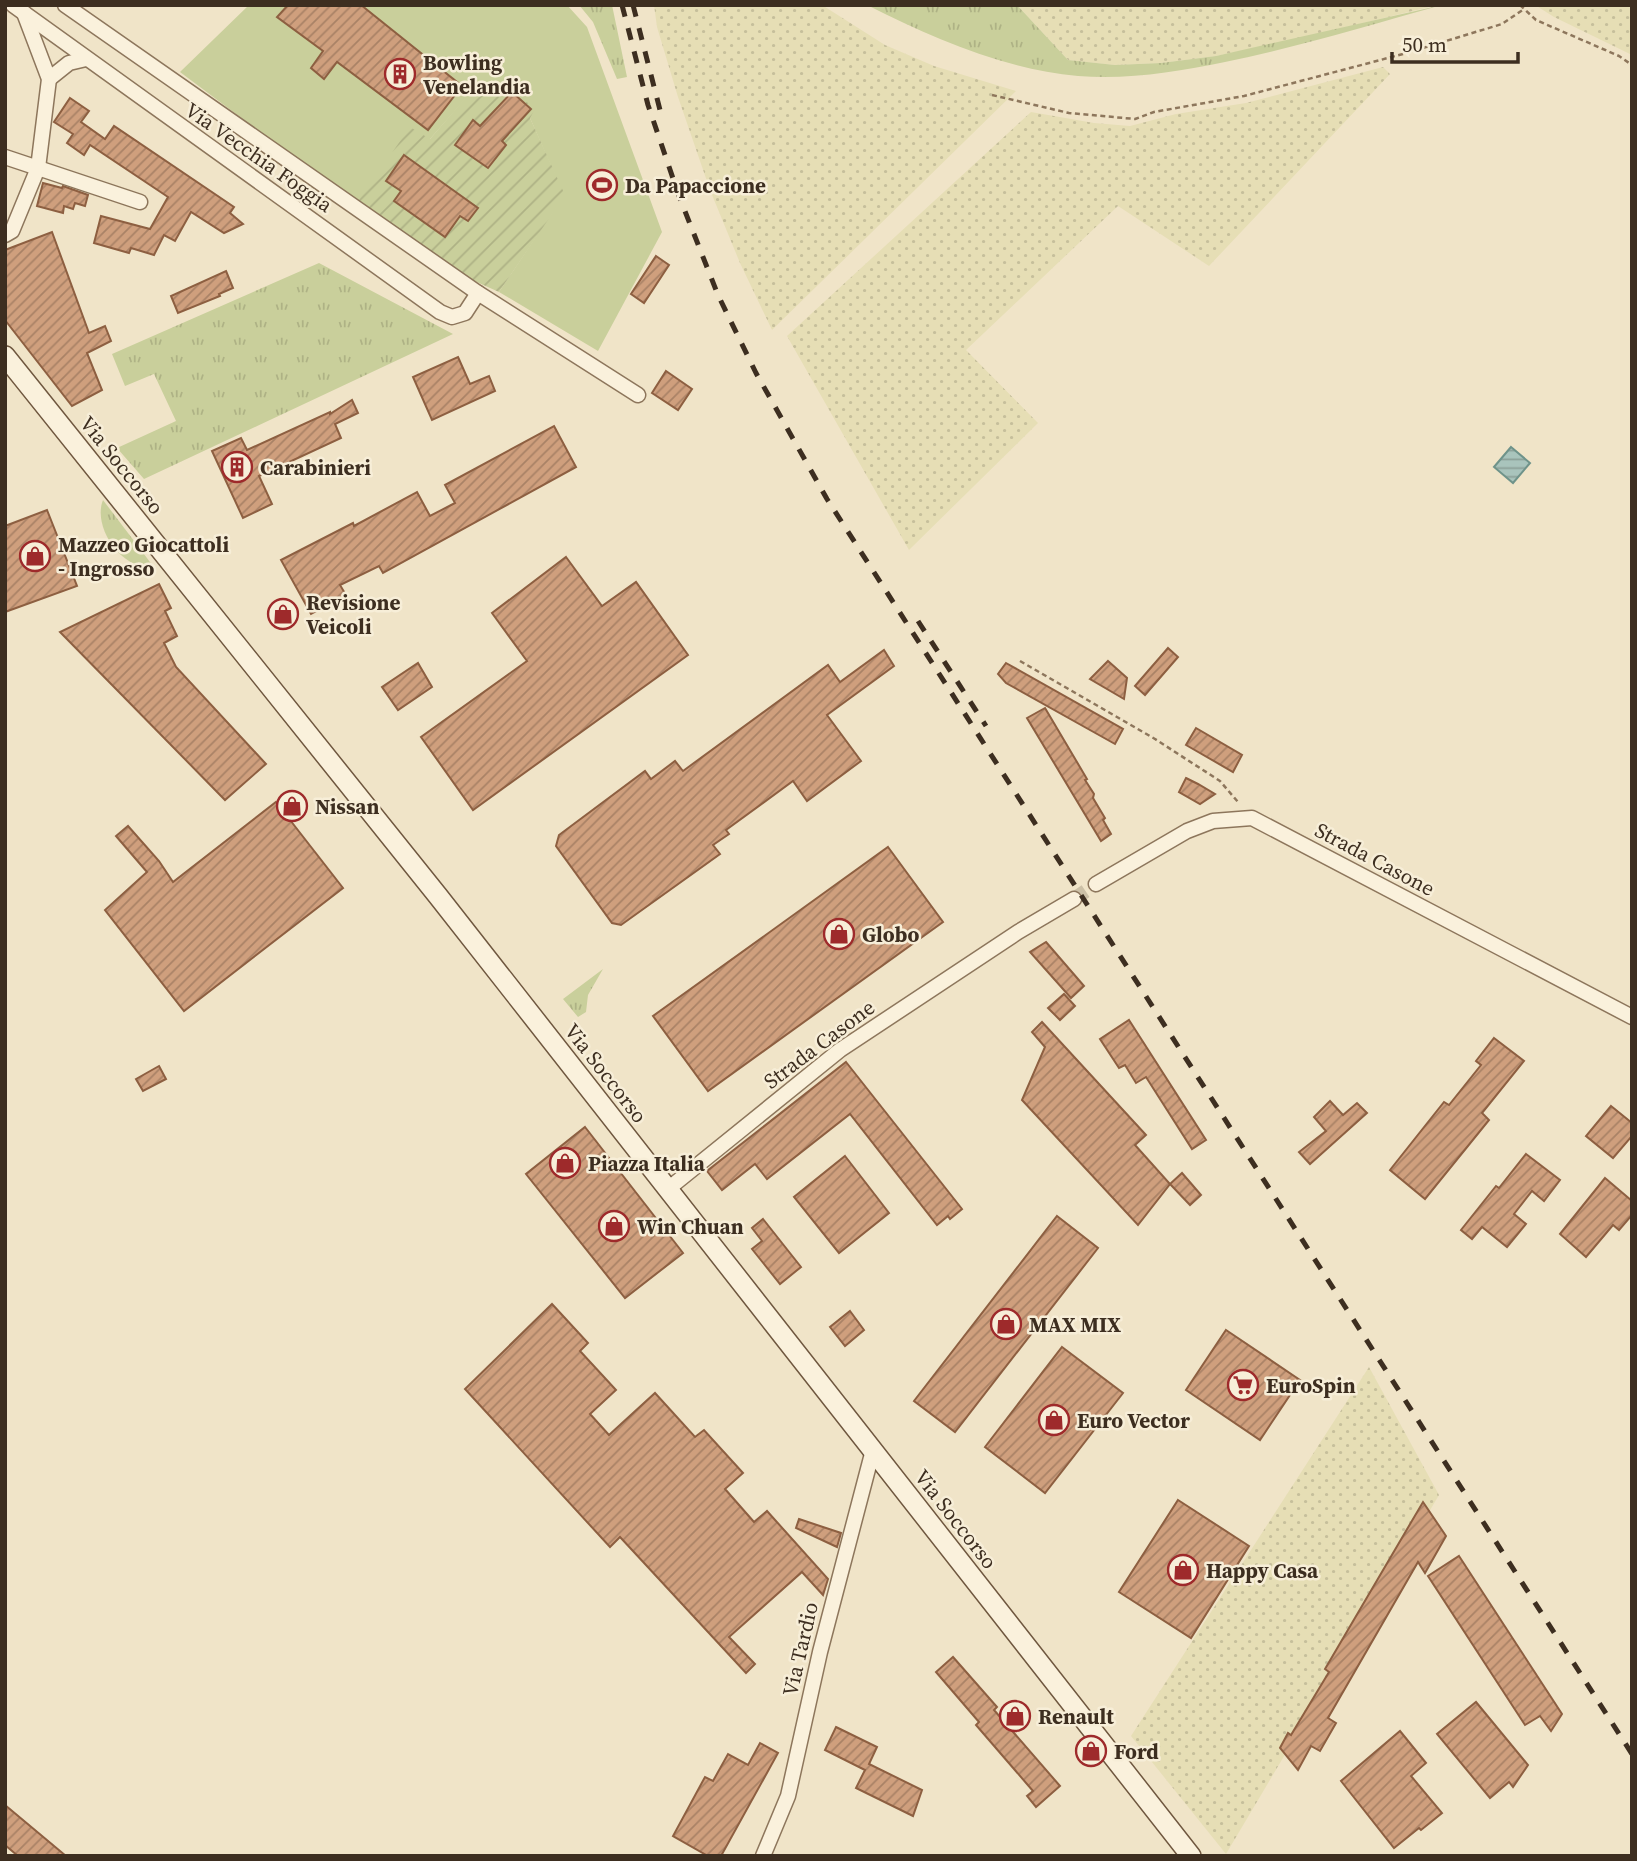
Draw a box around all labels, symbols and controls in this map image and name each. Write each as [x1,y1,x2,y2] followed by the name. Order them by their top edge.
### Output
[1392,21,1518,65] scale bar
[1402,30,1447,59] text: 50 m
[423,48,531,101] place label: Bowling Venelandia
[383,57,417,91] building icon: Bowling Venelandia
[179,95,339,219] street label: Via Vecchia Foggia
[585,168,619,202] sports icon: Da Papaccione
[625,171,766,200] place label: Da Papaccione
[73,410,171,520] street label: Via Soccorso
[220,450,254,484] building icon: Carabinieri
[260,453,371,482] place label: Carabinieri
[58,530,229,583] place label: Mazzeo Giocattoli - Ingrosso
[18,539,52,573] shop icon: Mazzeo Giocattoli - Ingrosso
[306,588,400,641] place label: Revisione Veicoli
[266,597,300,631] shop icon: Revisione Veicoli
[275,789,309,823] shop icon: Nissan
[315,792,379,821] place label: Nissan
[1310,815,1440,903] street label: Strada Casone
[822,917,856,951] shop icon: Globo
[862,920,920,949] place label: Globo
[758,993,880,1095] street label: Strada Casone
[558,1017,654,1129] street label: Via Soccorso
[548,1146,582,1180] shop icon: Piazza Italia
[588,1149,706,1178] place label: Piazza Italia
[597,1209,631,1243] shop icon: Win Chuan
[637,1212,744,1241] place label: Win Chuan
[989,1307,1023,1341] shop icon: MAX MIX
[1029,1310,1121,1339] place label: MAX MIX
[1226,1368,1260,1402] supermarket icon: EuroSpin
[1266,1371,1356,1400] place label: EuroSpin
[1037,1403,1071,1437] shop icon: Euro Vector
[1077,1406,1190,1435] place label: Euro Vector
[908,1463,1004,1575] street label: Via Soccorso
[1166,1553,1200,1587] shop icon: Happy Casa
[1206,1556,1319,1585] place label: Happy Casa
[775,1599,825,1699] street label: Via Tardio
[998,1699,1032,1733] shop icon: Renault
[1038,1702,1114,1731] place label: Renault
[1074,1734,1108,1768] shop icon: Ford
[1114,1737,1159,1766] place label: Ford

